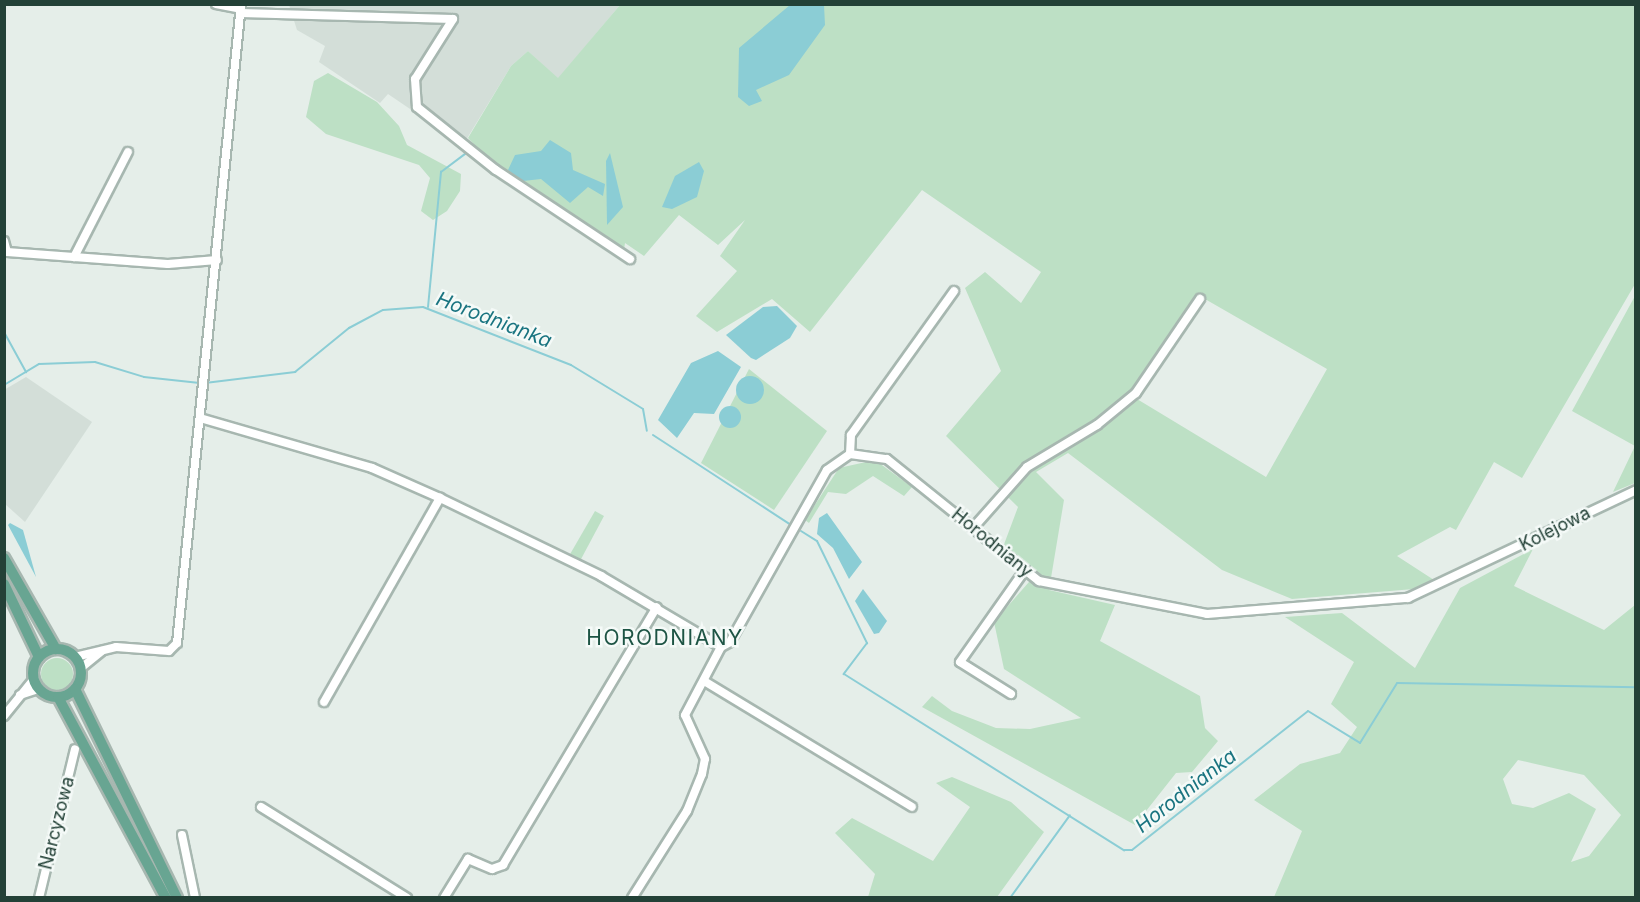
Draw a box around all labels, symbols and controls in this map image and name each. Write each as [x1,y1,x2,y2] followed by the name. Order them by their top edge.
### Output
[433,287,555,353] water label: Horodnianka
[1516,502,1594,556] street label: Kolejowa
[947,504,1037,582] street label: Horodniany
[586,625,744,651] district label: HORODNIANY
[1131,744,1241,838] water label: Horodnianka
[35,774,79,872] street label: Narcyzowa

